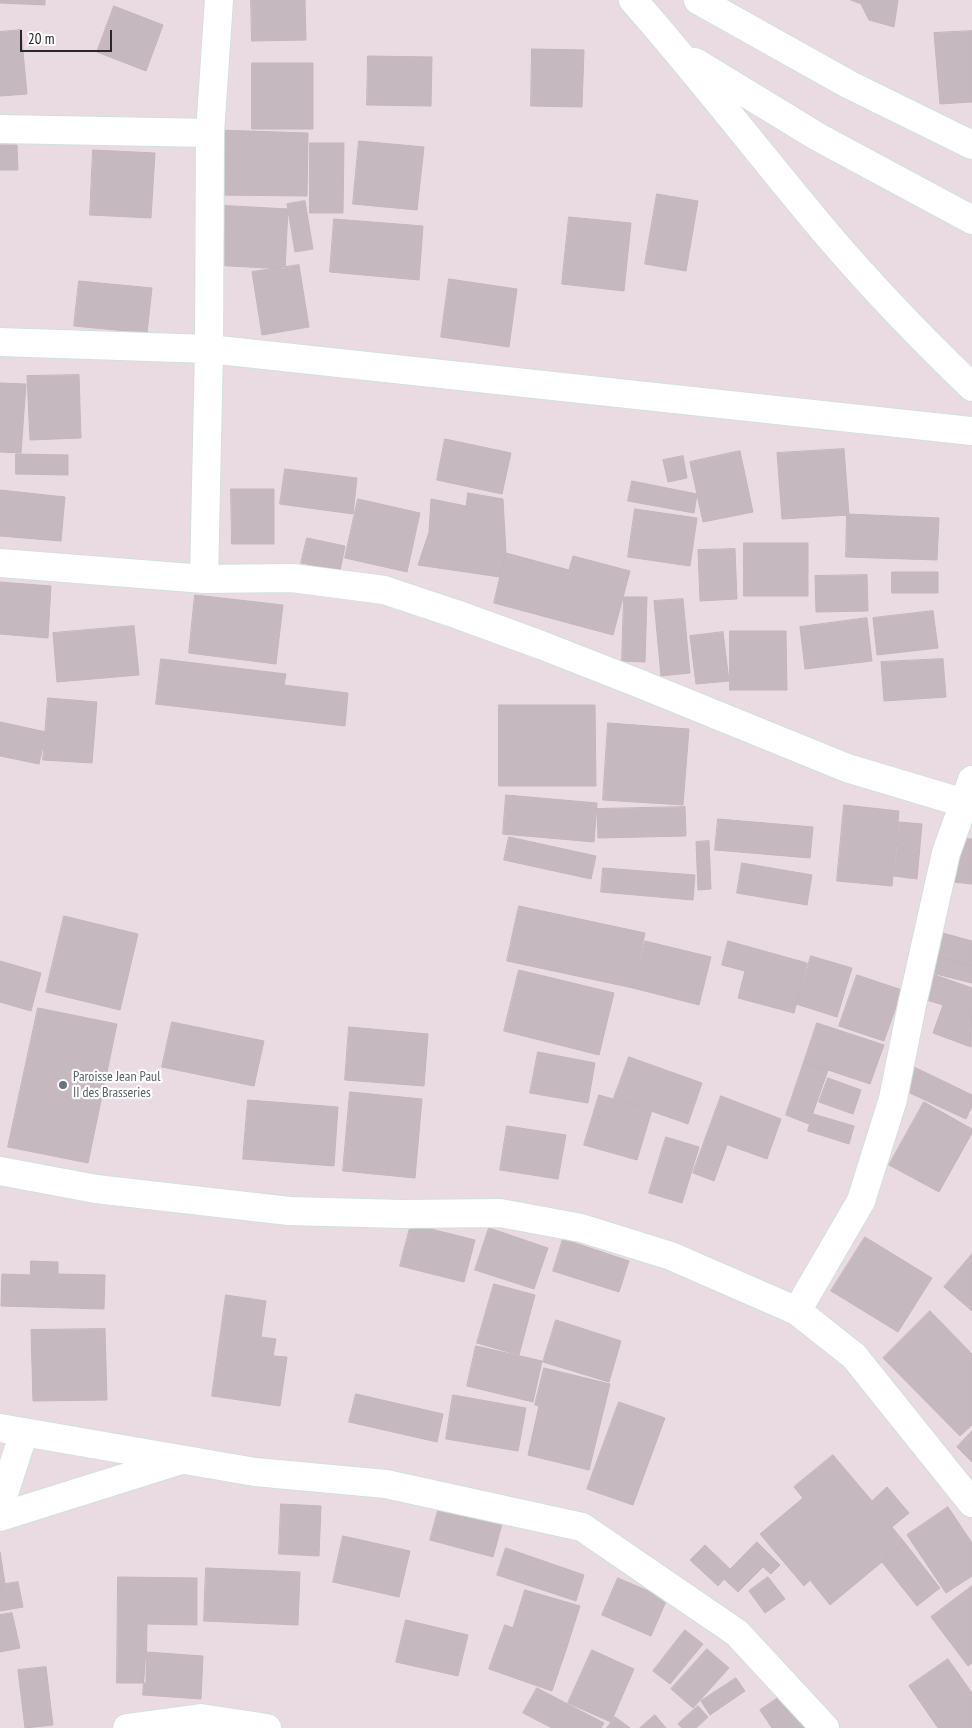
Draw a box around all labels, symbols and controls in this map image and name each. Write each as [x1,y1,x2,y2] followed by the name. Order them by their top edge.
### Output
[22,20,115,52] scale bar
[28,29,54,48] text: 20 m
[73,1069,160,1102] place label: Paroisse Jean Paul II des Brasseries
[57,1079,69,1091] marker: Paroisse Jean Paul II des Brasseries

